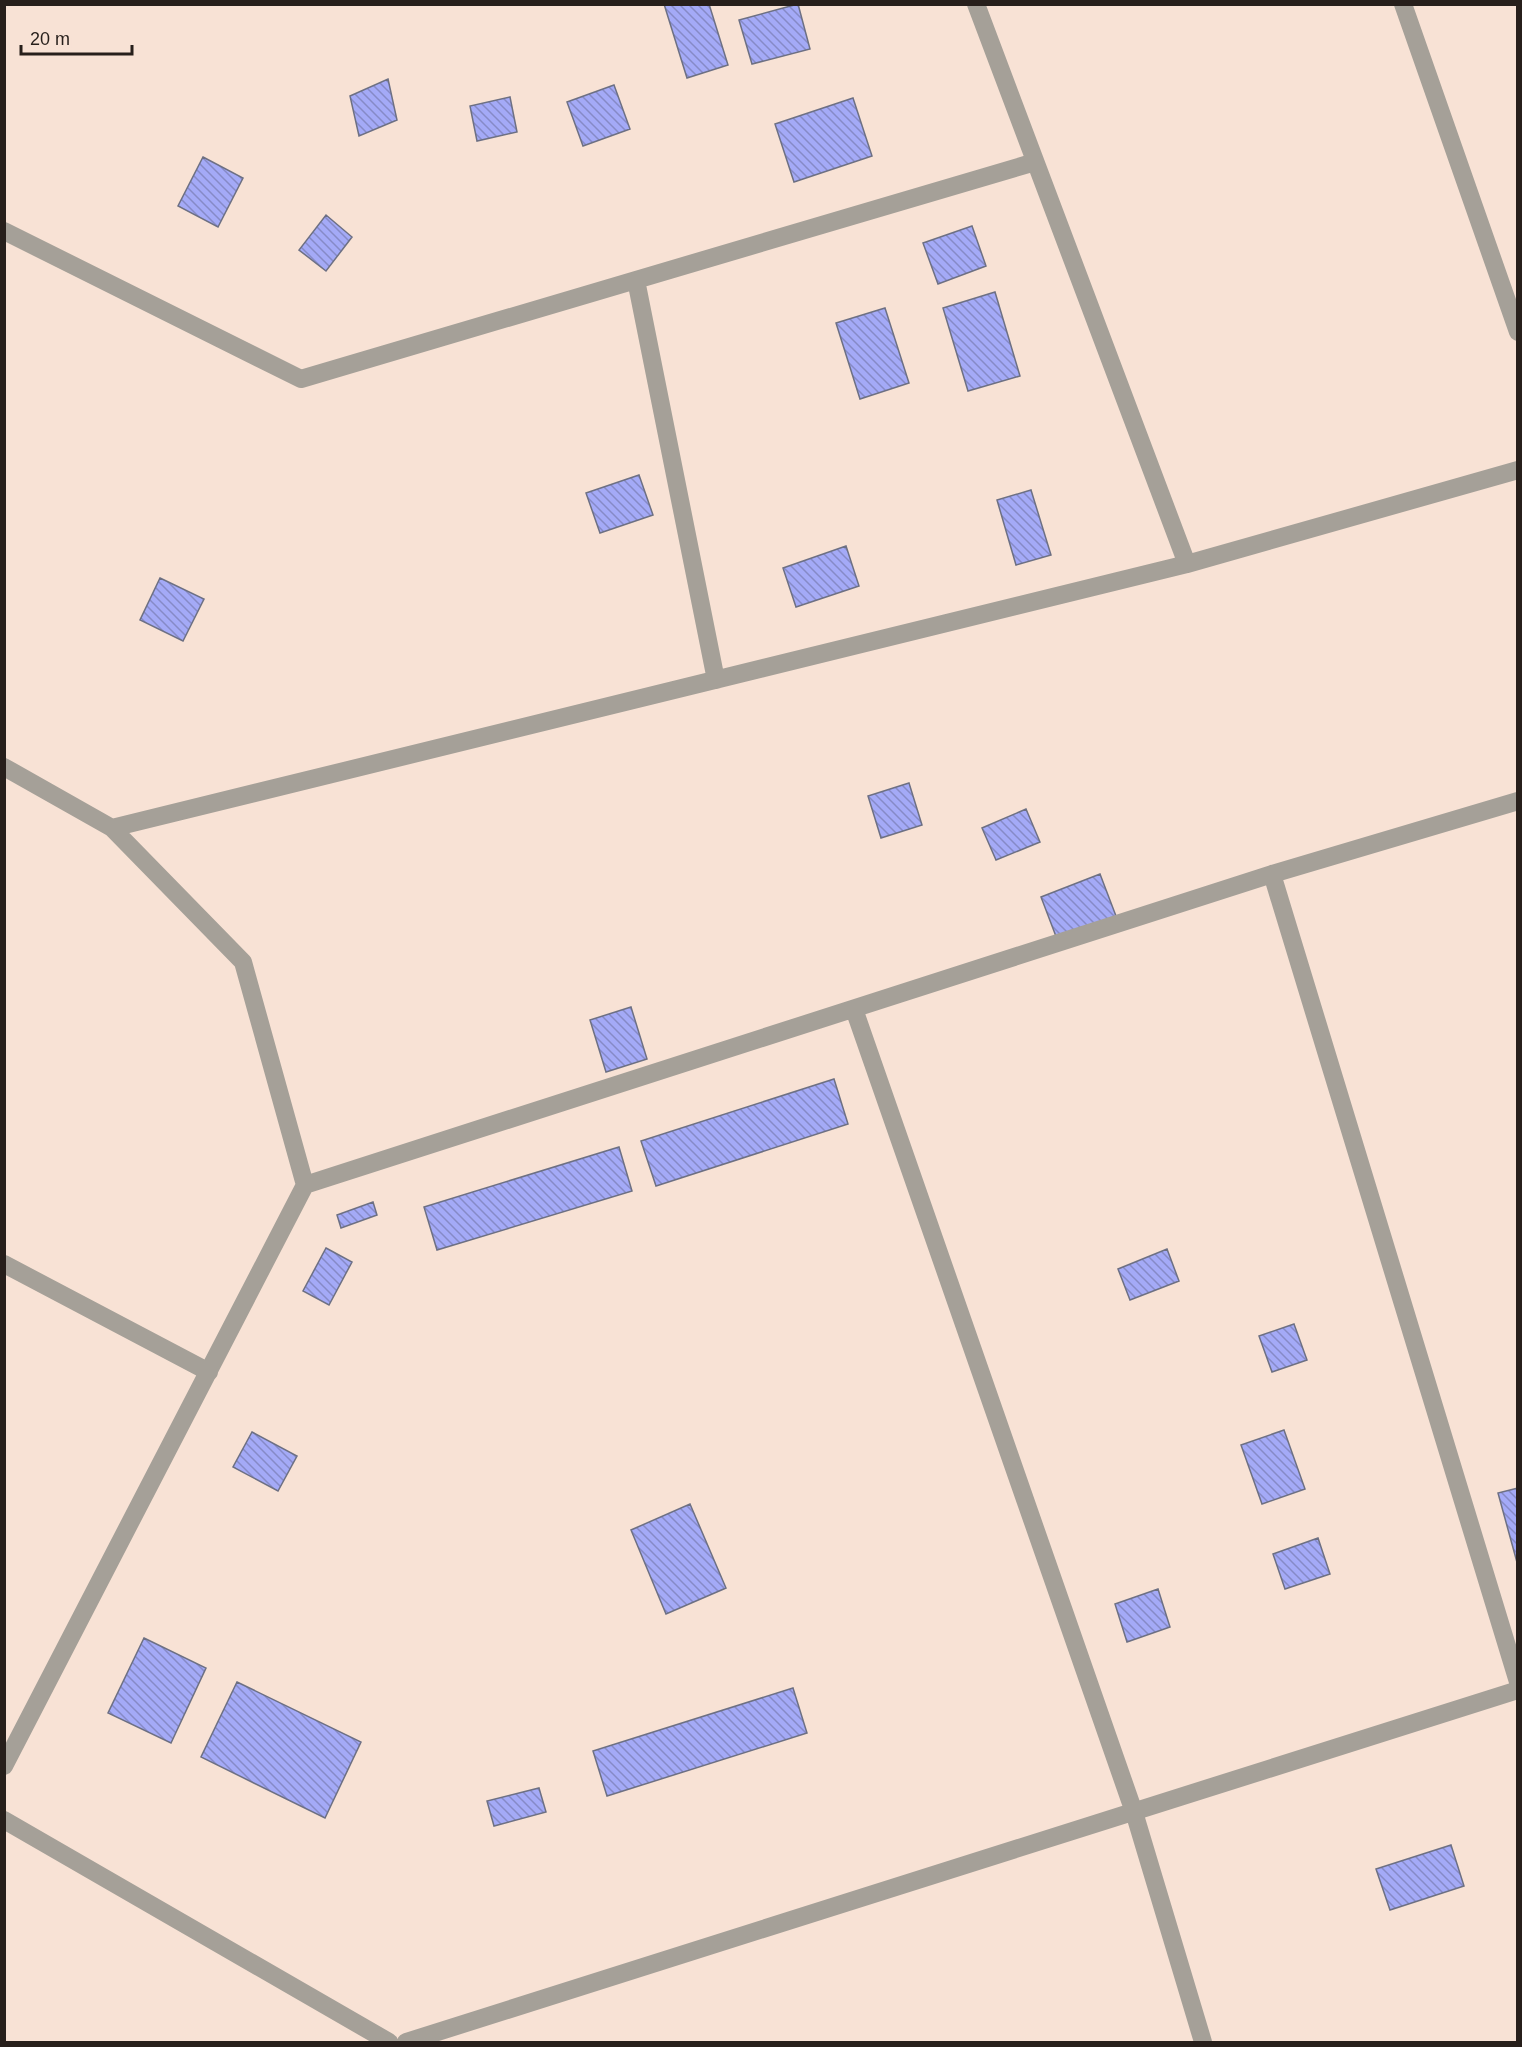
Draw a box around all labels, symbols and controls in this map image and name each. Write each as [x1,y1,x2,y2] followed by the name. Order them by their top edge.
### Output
[21,18,132,56] scale bar
[30,29,70,49] text: 20 m

